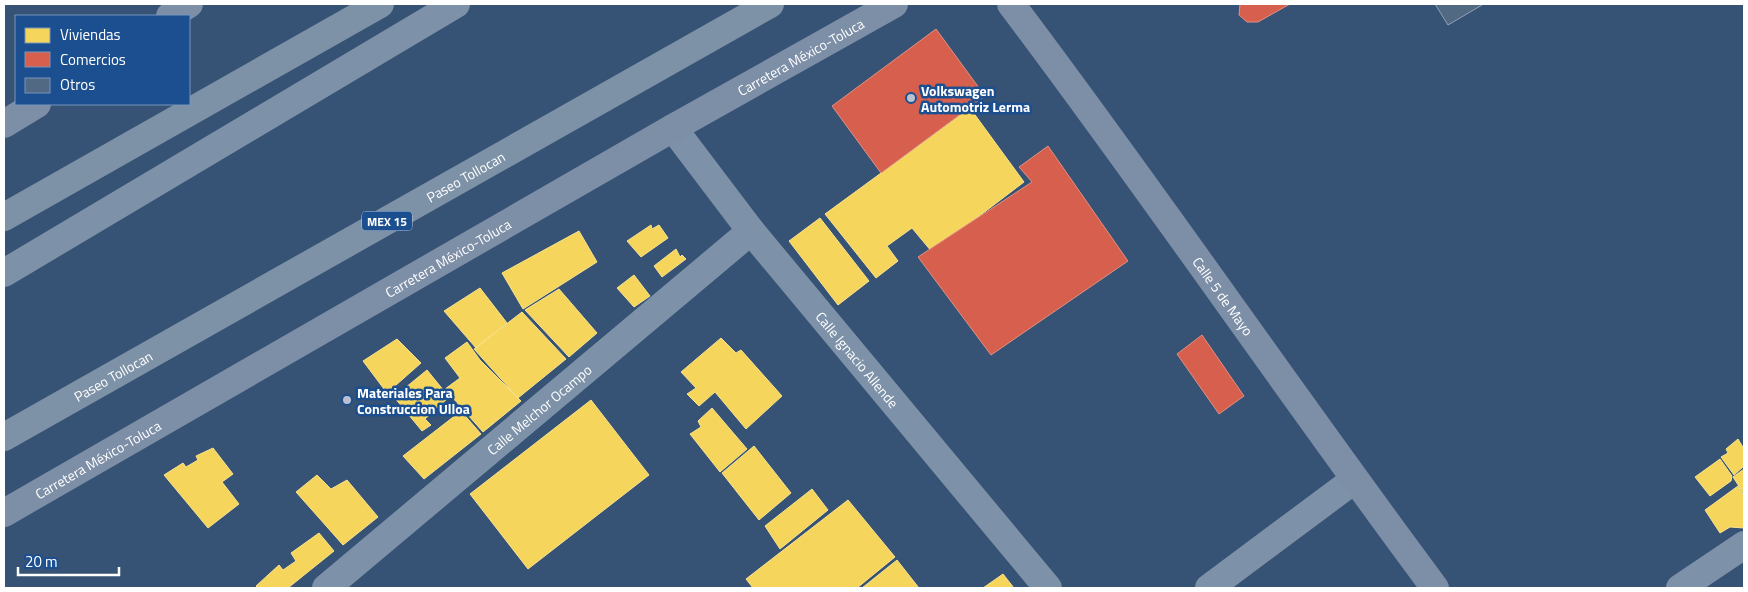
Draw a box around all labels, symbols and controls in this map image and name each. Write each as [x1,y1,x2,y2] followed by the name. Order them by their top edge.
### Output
[733,13,868,100] street label: Carretera México-Toluca
[15,15,190,105] legend
[60,23,121,46] text: Viviendas
[60,48,126,71] text: Comercios
[60,73,95,96] text: Otros
[921,80,1030,117] place label: Volkswagen Automotriz Lerma
[905,92,917,104] marker: Volkswagen Automotriz Lerma
[422,146,509,207] street label: Paseo Tollocan
[362,212,412,230] road number: MEX 15
[381,213,515,302] street label: Carretera México-Toluca
[1188,252,1259,340] street label: Calle 5 de Mayo
[811,306,904,412] street label: Calle Ignacio Allende
[70,345,156,406] street label: Paseo Tollocan
[482,359,596,459] street label: Calle Melchor Ocampo
[357,382,470,419] place label: Materiales Para Construccion Ulloa
[341,394,353,406] marker: Materiales Para Construccion Ulloa
[31,415,165,504] street label: Carretera México-Toluca
[18,544,119,576] scale bar
[25,550,58,573] text: 20 m

